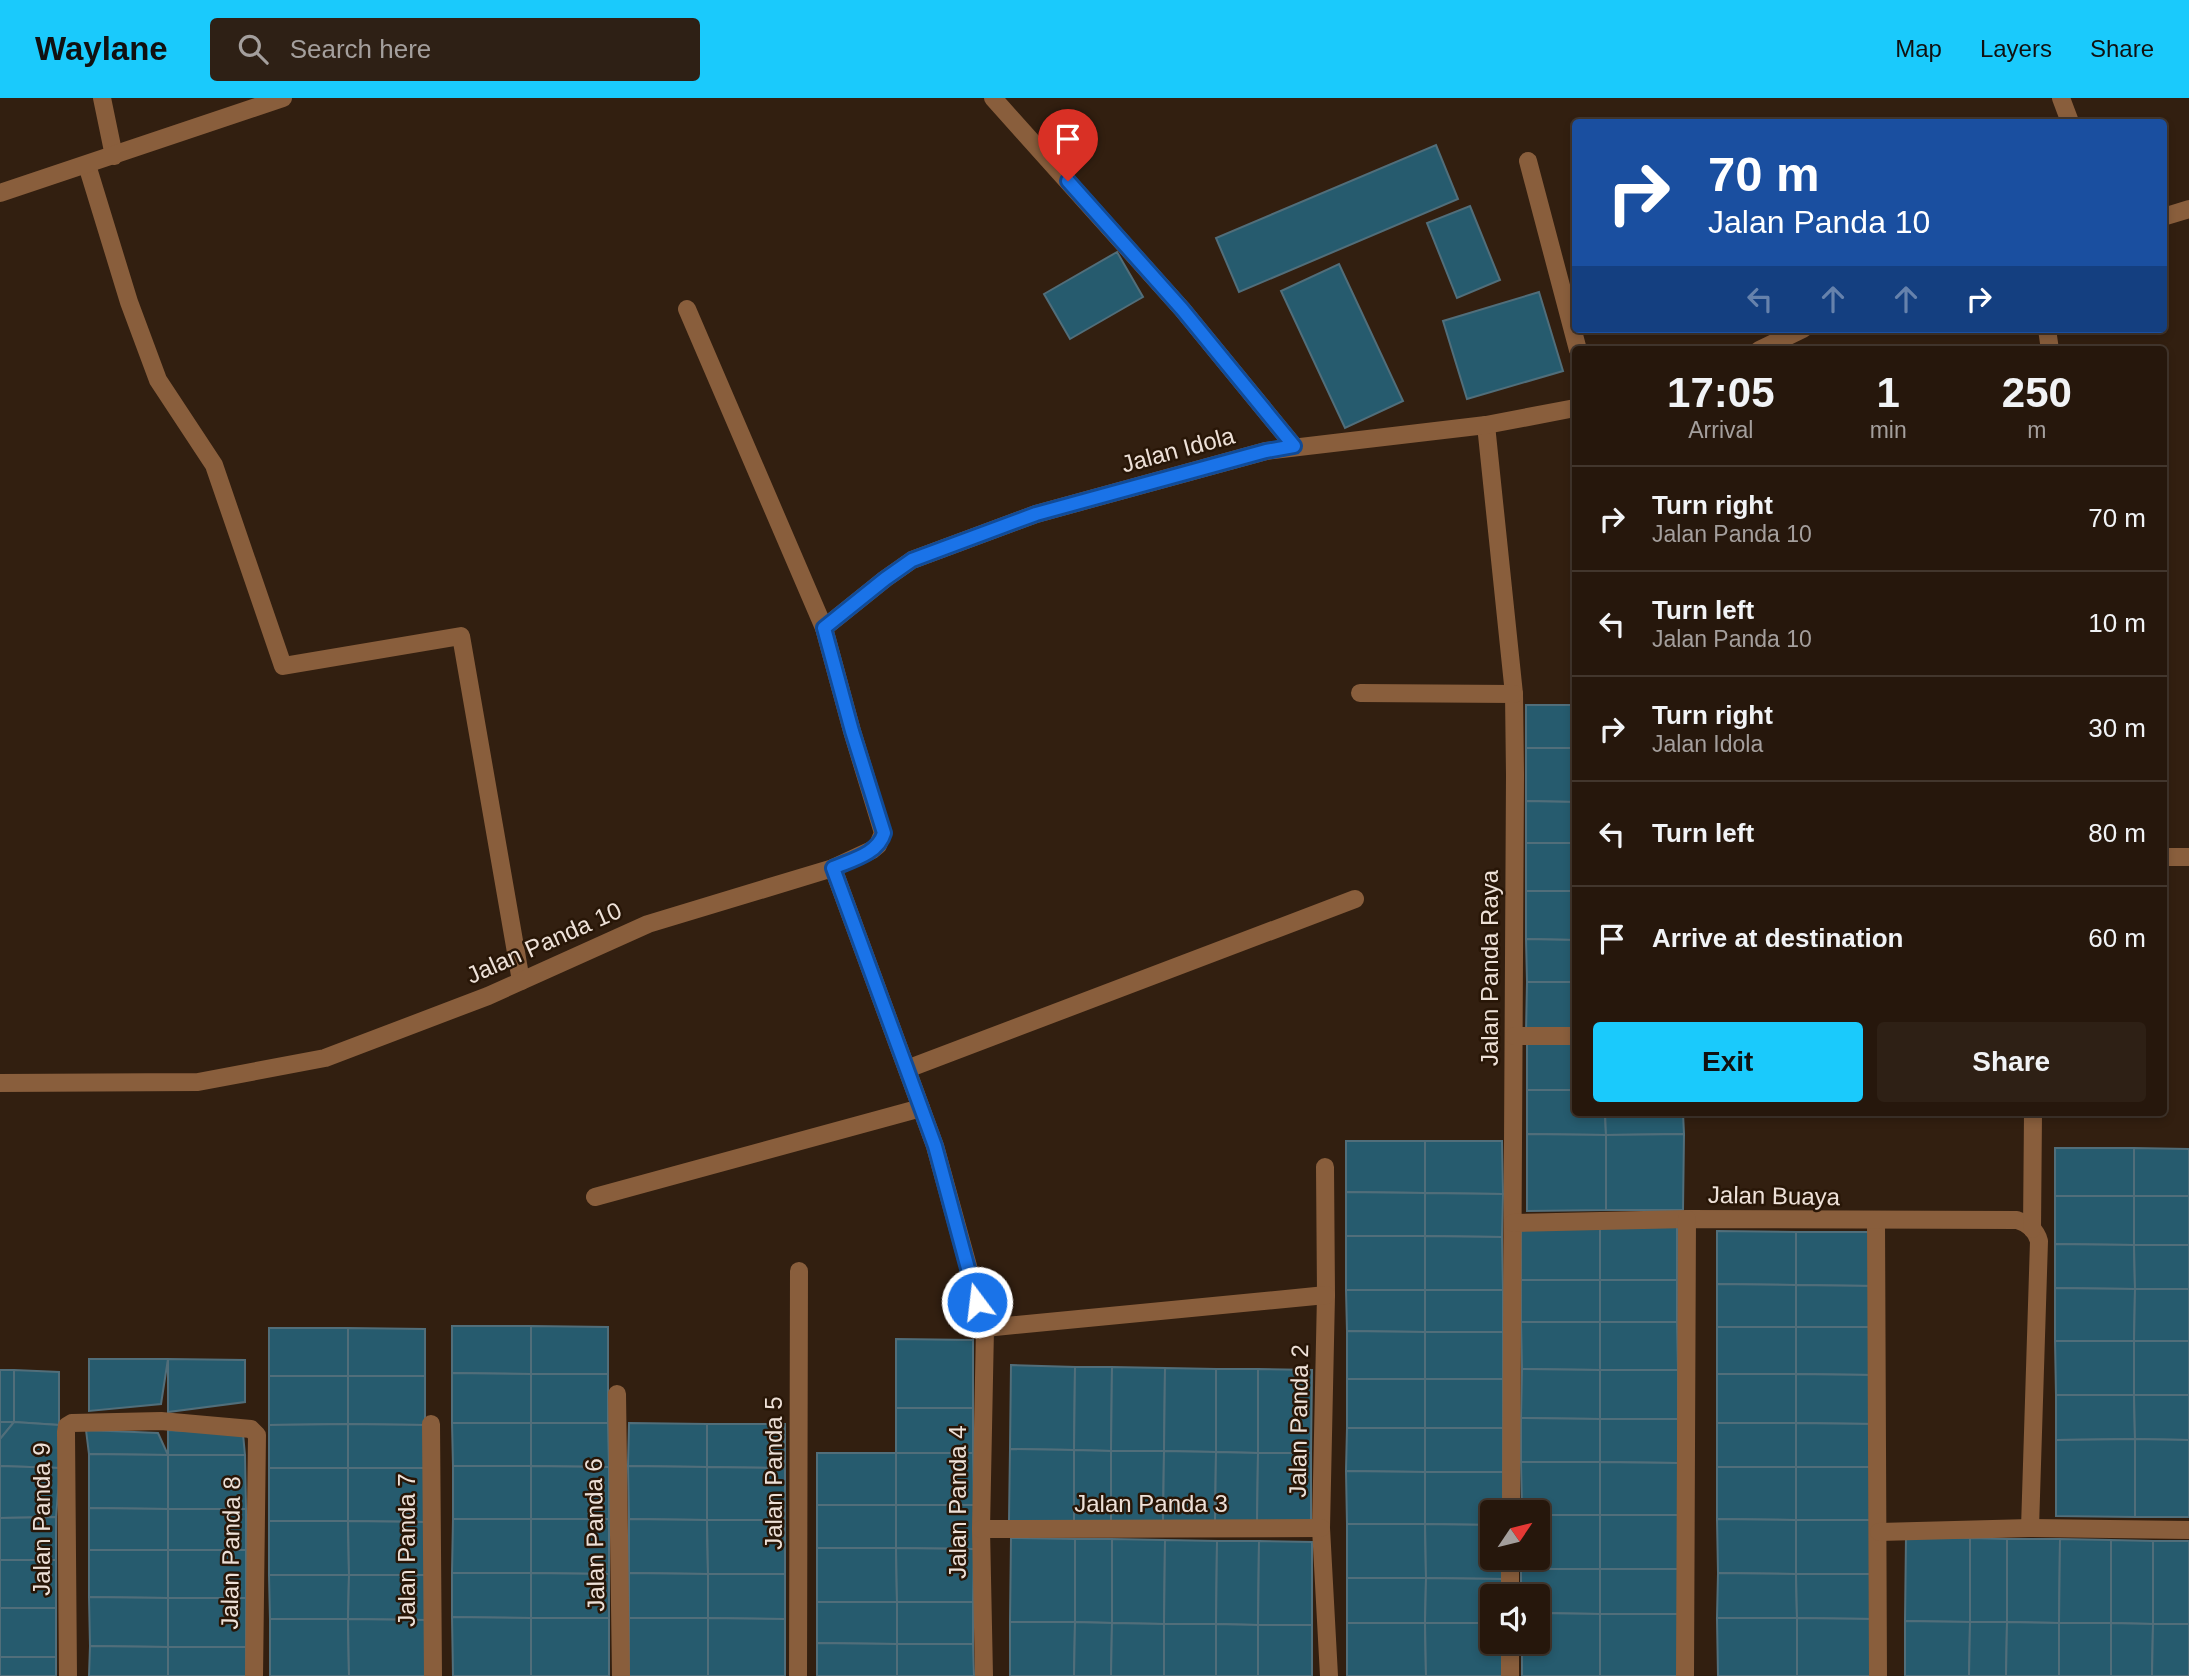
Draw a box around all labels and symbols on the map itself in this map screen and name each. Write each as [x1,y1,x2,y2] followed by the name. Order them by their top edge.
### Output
[1038,109,1098,181] pin
[1118,421,1238,478] street label: Jalan Idola
[1476,869,1503,1066] street label: Jalan Panda Raya
[462,896,625,989] street label: Jalan Panda 10
[1708,1181,1841,1210] street label: Jalan Buaya
[940,1265,1014,1339] position arrow
[1284,1344,1313,1498] street label: Jalan Panda 2
[760,1396,787,1550] street label: Jalan Panda 5
[944,1425,971,1579] street label: Jalan Panda 4
[28,1442,55,1596] street label: Jalan Panda 9
[580,1458,609,1612] street label: Jalan Panda 6
[393,1473,420,1627] street label: Jalan Panda 7
[216,1476,245,1630] street label: Jalan Panda 8
[1074,1490,1228,1517] street label: Jalan Panda 3
[1480,1500,1550,1570] north arrow

